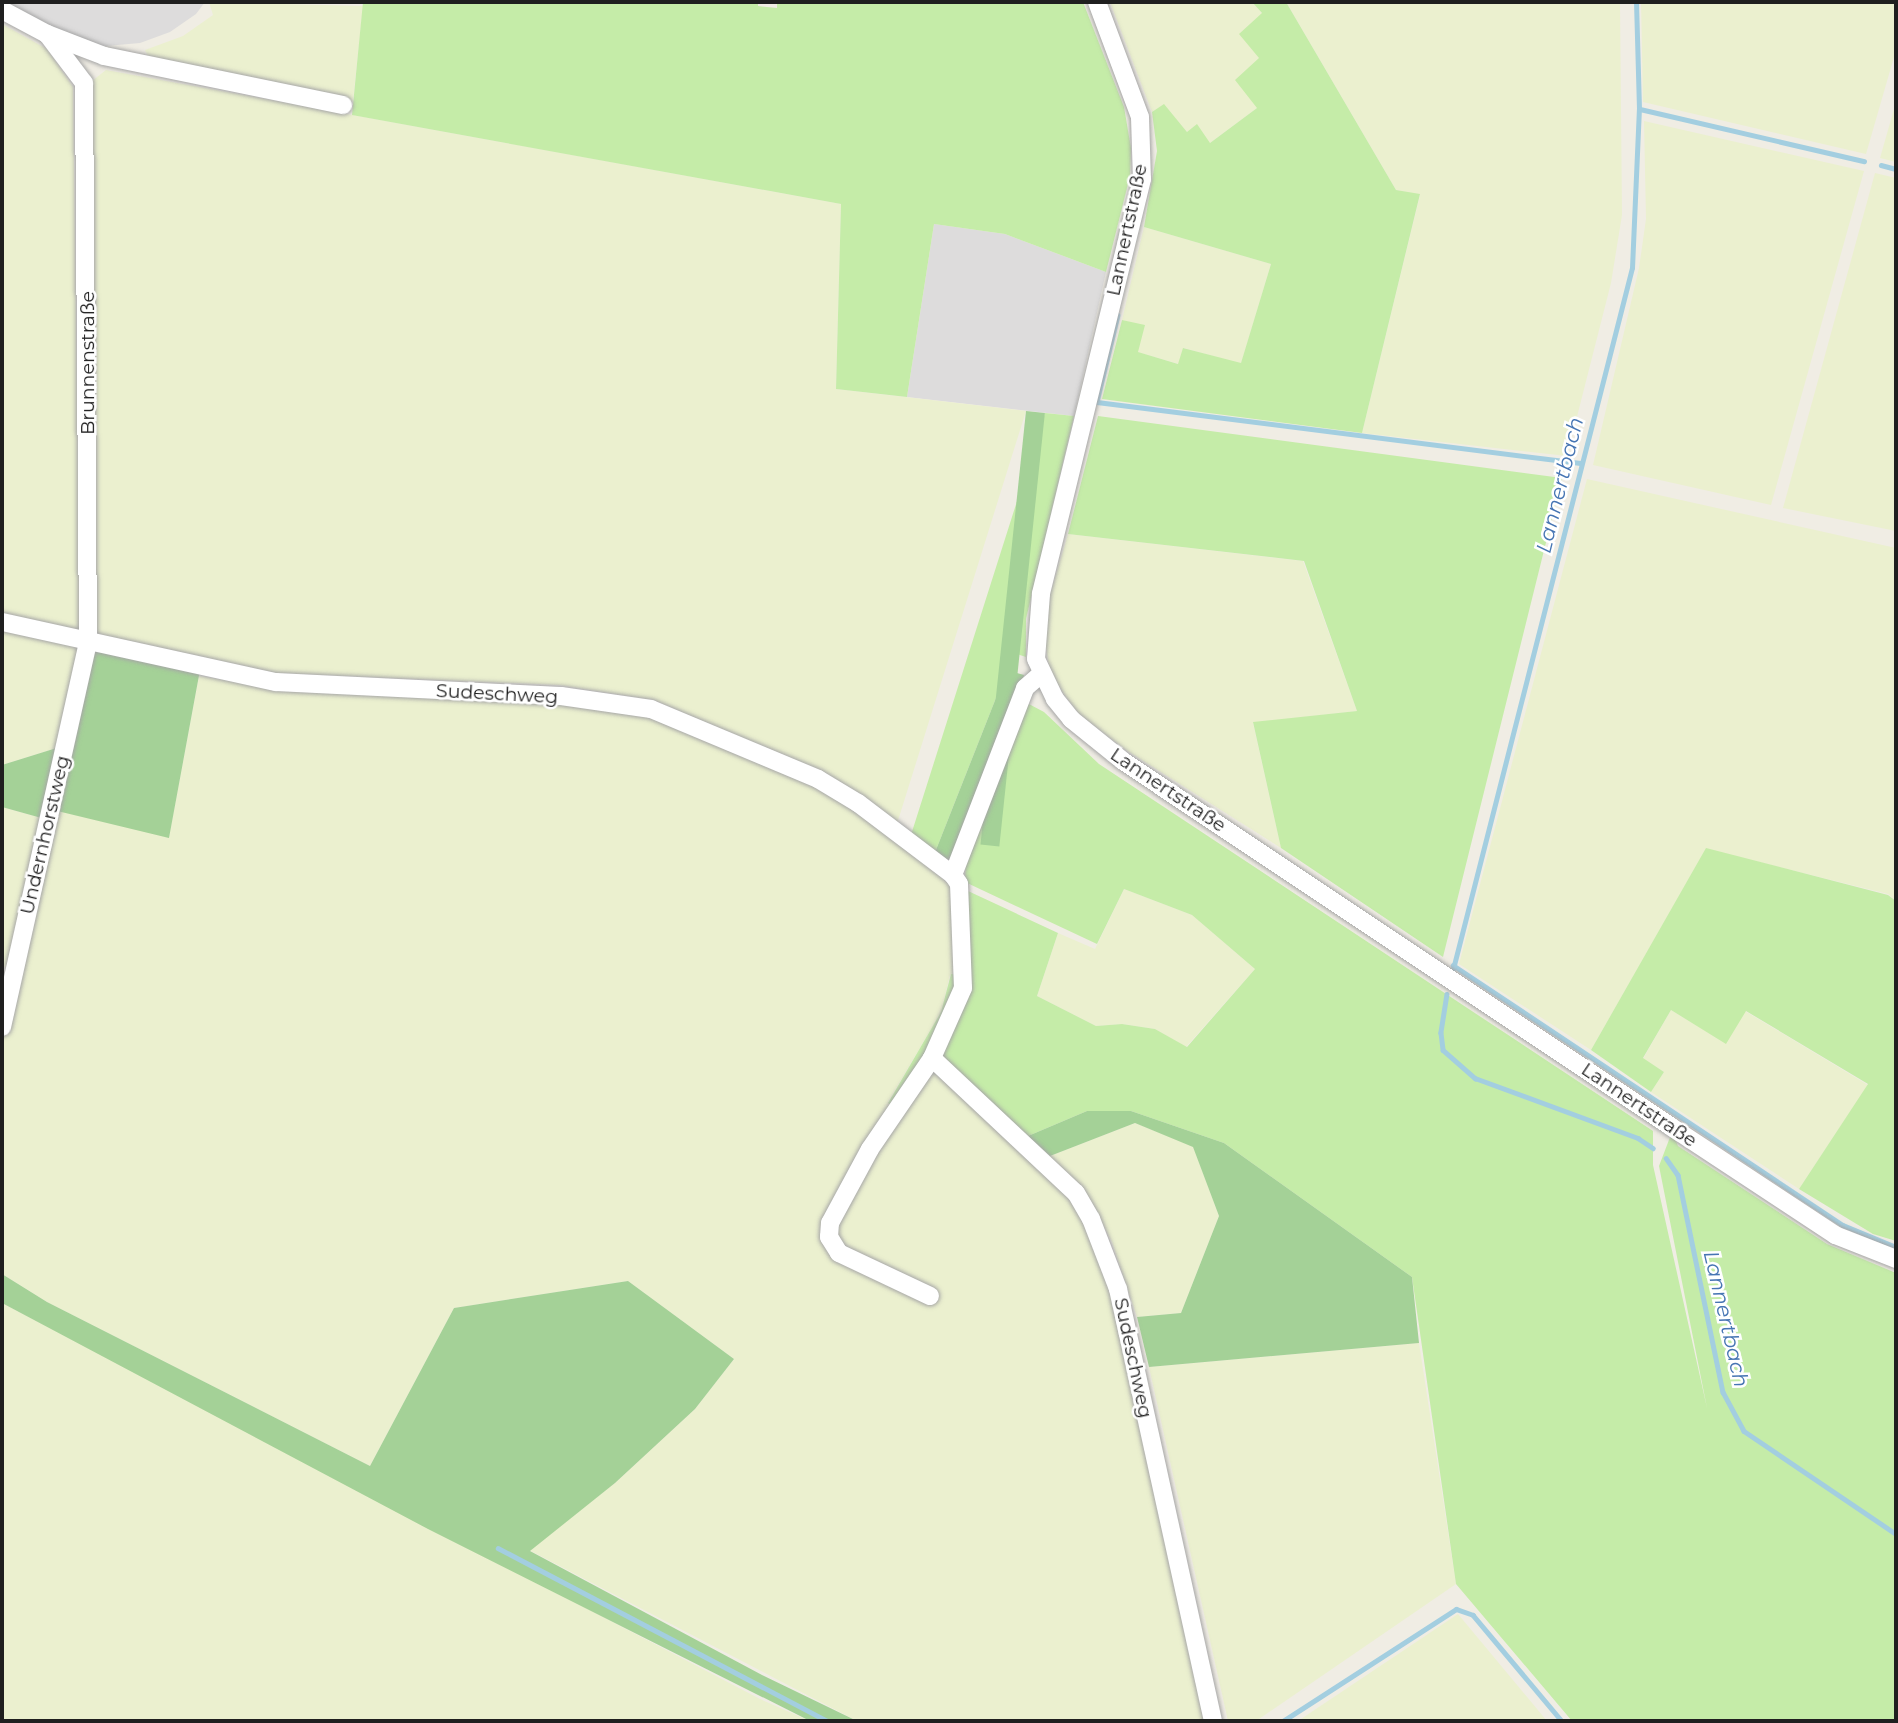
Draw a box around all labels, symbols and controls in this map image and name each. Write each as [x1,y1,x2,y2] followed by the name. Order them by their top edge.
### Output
[1102,162,1152,298] street label: Lannertstraße
[77,291,99,435] street label: Brunnenstraße
[1531,414,1589,556] water label: Lannertbach
[435,679,559,709] street label: Sudeschweg
[1106,743,1230,837] street label: Lannertstraße
[16,753,74,917] street label: Undernhorstweg
[1577,1058,1701,1152] street label: Lannertstraße
[1698,1248,1754,1390] water label: Lannertbach
[1109,1296,1157,1420] street label: Sudeschweg

